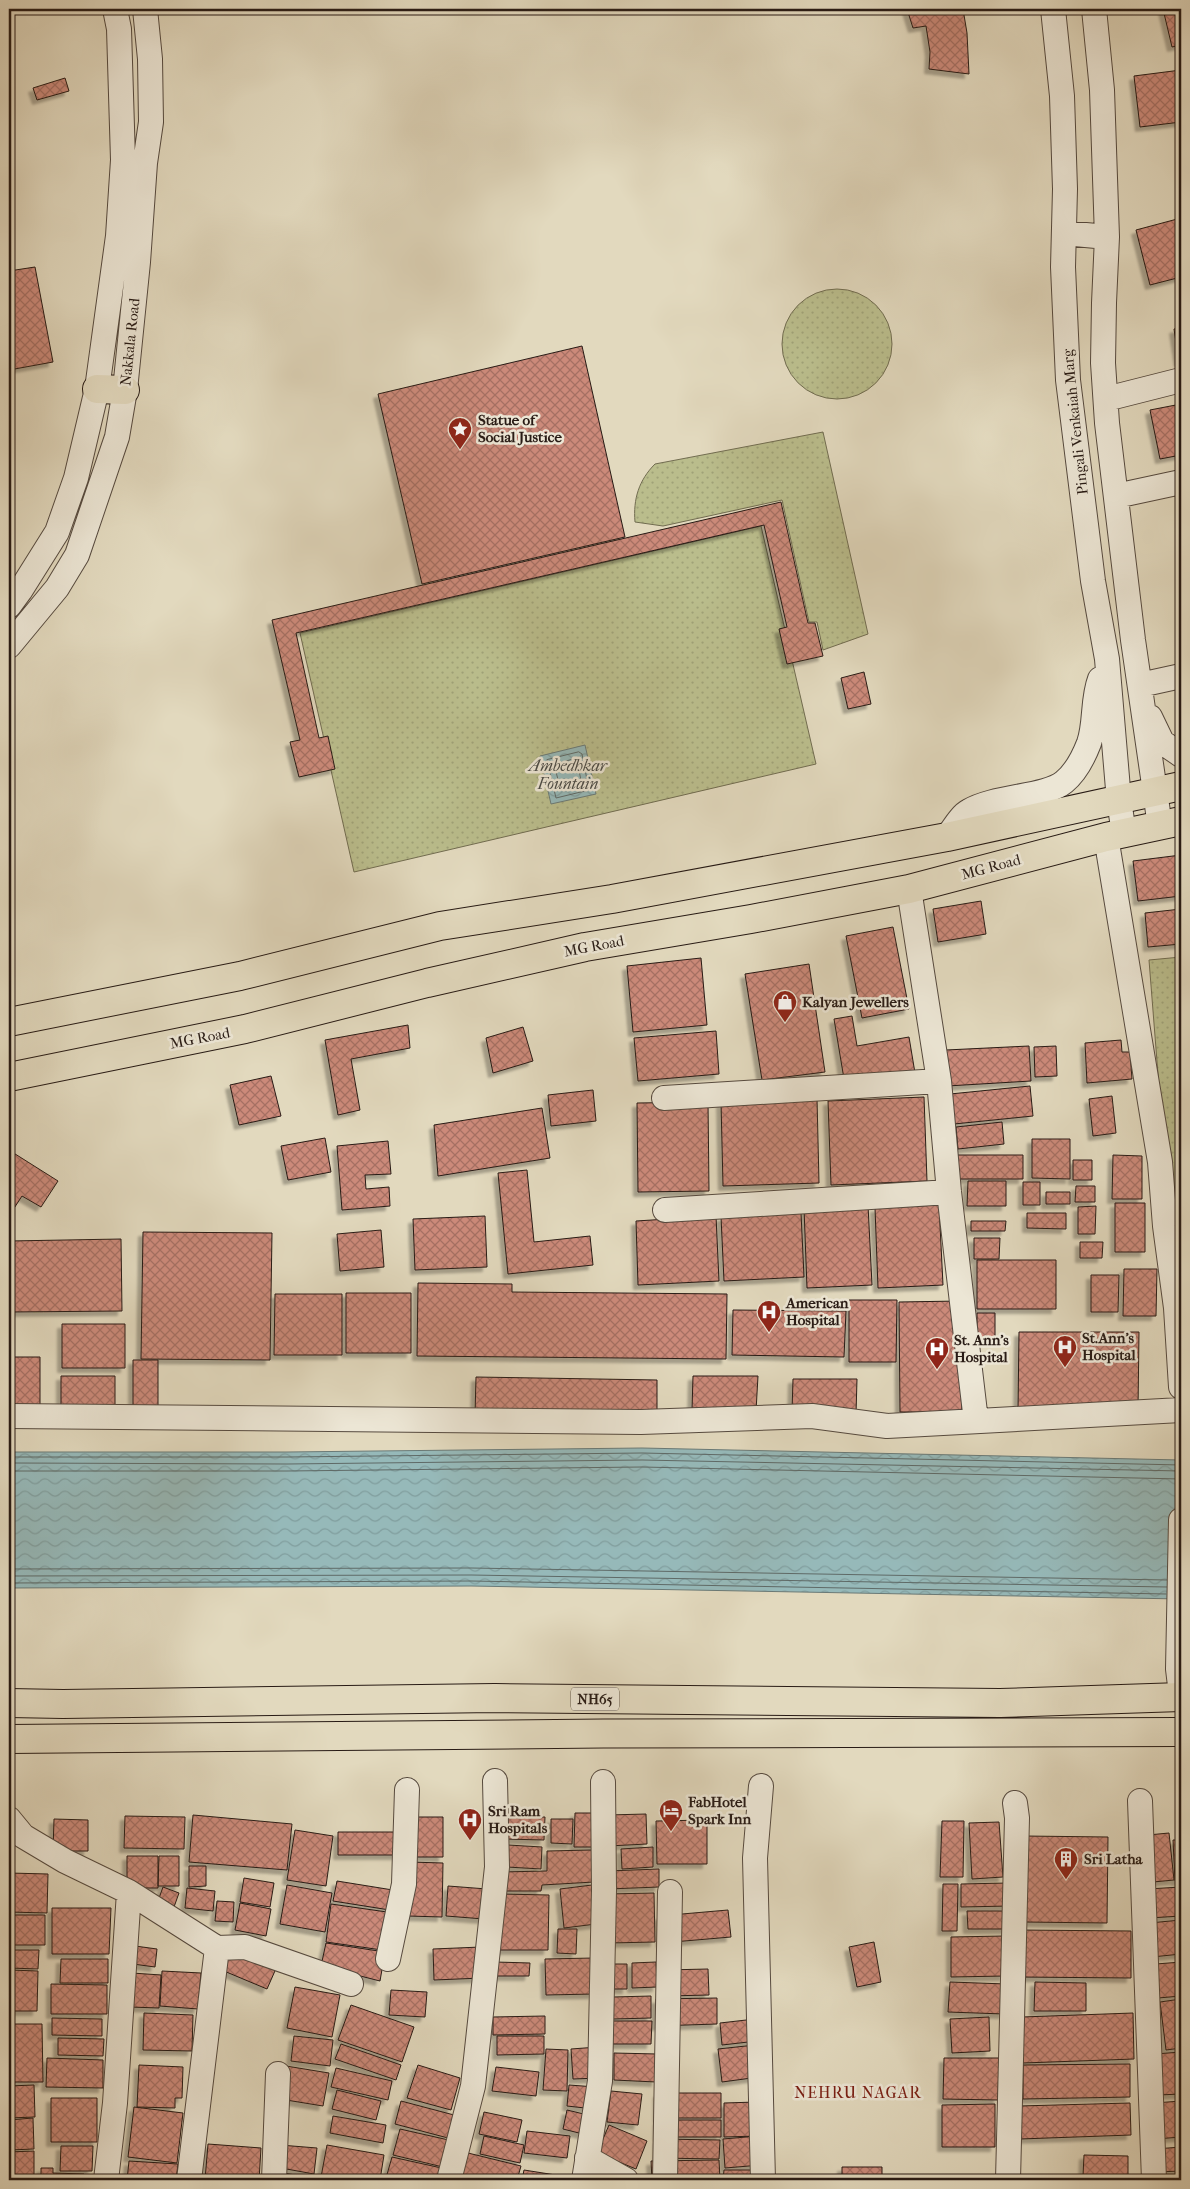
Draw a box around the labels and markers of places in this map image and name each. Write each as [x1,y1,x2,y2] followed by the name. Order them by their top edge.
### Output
[478,411,562,446] place label: Statue of Social Justice
[447,416,473,450] place icon: Statue of Social Justice
[772,989,798,1023] shop icon: Kalyan Jewellers
[802,993,909,1011] place label: Kalyan Jewellers
[785,1294,849,1329] place label: American Hospital
[756,1299,782,1333] hospital icon: American Hospital
[1082,1329,1137,1364] place label: St.Ann's Hospital
[954,1331,1009,1366] place label: St. Ann's Hospital
[1052,1334,1078,1368] hospital icon: St.Ann's Hospital
[924,1336,950,1370] hospital icon: St. Ann's Hospital
[687,1793,752,1828] place label: FabHotel Spark Inn
[658,1798,684,1832] hotel icon: FabHotel Spark Inn
[488,1802,548,1837] place label: Sri Ram Hospitals
[457,1807,483,1841] hospital icon: Sri Ram Hospitals
[1053,1846,1079,1880] building icon: Sri Latha
[1084,1850,1144,1868] place label: Sri Latha

